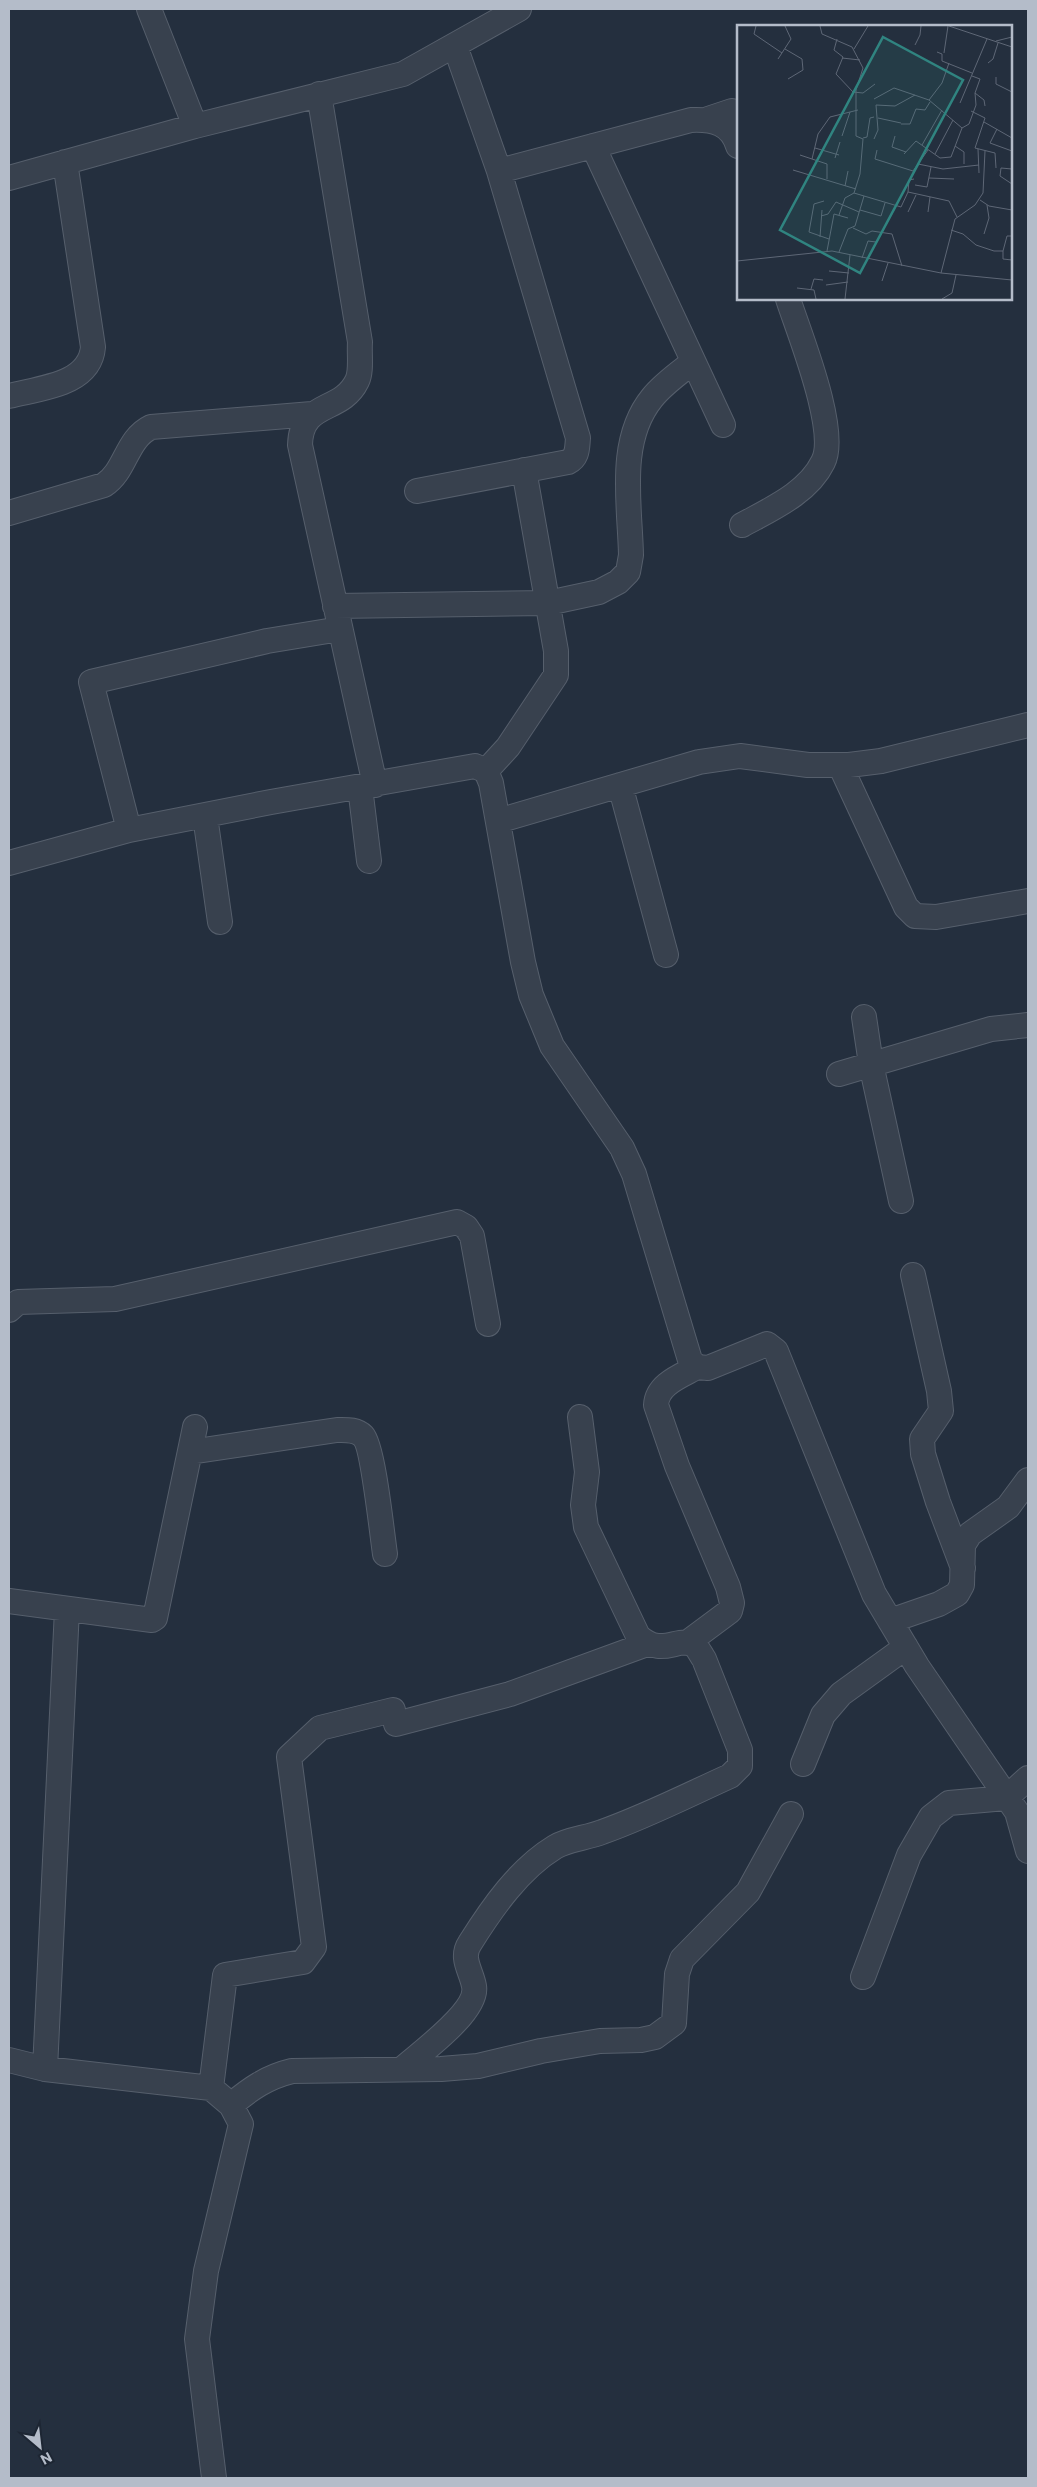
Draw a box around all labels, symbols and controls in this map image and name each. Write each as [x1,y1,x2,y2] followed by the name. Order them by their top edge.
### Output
[737,25,1012,300] inset map
[15,2422,65,2472] north arrow
[38,2449,55,2469] text: N

